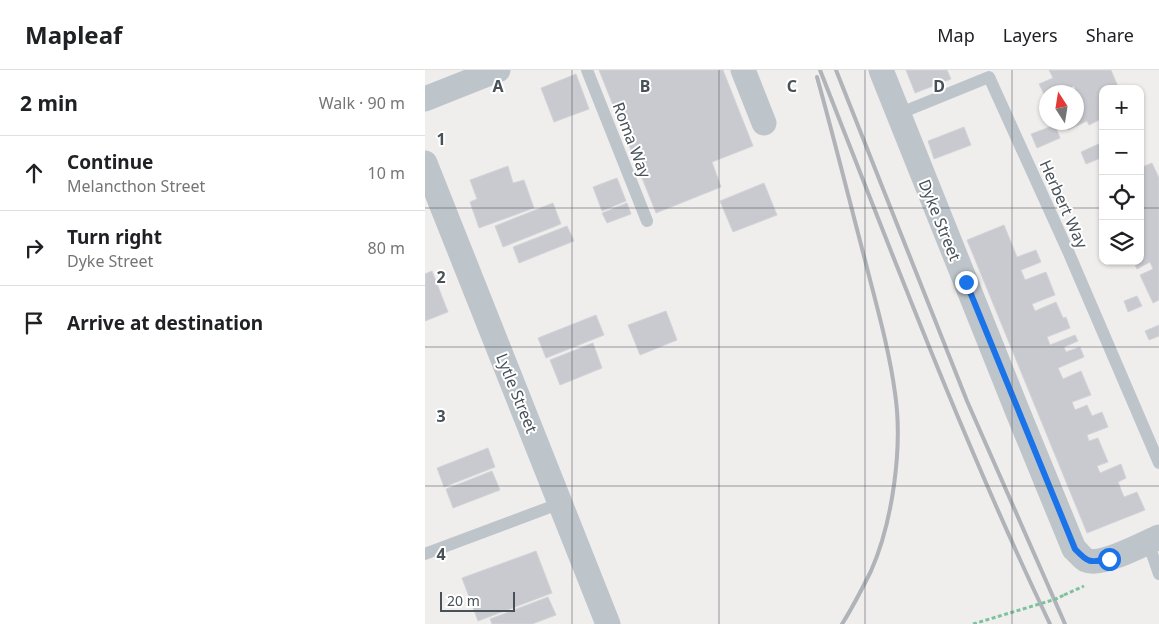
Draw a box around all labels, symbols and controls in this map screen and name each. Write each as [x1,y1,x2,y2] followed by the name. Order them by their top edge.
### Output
[25,18,122,51] text: Mapleaf
[937,23,975,47] text: Map
[1003,23,1058,47] text: Layers
[1086,23,1134,47] text: Share
[492,75,504,97] text: A
[640,75,650,97] text: B
[787,75,797,97] text: C
[933,75,945,97] text: D
[1039,85,1084,130] north arrow
[1099,85,1144,265] map controls
[1099,85,1144,130] button: +
[20,89,78,117] text: 2 min
[319,92,405,114] text: Walk · 90 m
[607,99,657,182] street label: Roma Way
[436,128,446,150] text: 1
[1099,130,1144,175] button: −
[67,149,153,175] text: Continue
[1035,156,1094,252] street label: Herbert Way
[20,159,48,187] icon: ahead
[368,162,405,184] text: 10 m
[67,175,205,197] text: Melancthon Street
[1099,175,1144,220] button: locate
[914,176,966,264] street label: Dyke Street
[1099,220,1144,265] button: layers
[67,224,162,250] text: Turn right
[20,234,48,262] icon: right
[368,237,405,259] text: 80 m
[67,250,153,272] text: Dyke Street
[436,266,446,288] text: 2
[955,271,978,294] route end
[20,309,48,337] icon: arrive
[67,310,263,336] text: Arrive at destination
[491,350,543,436] street label: Lytle Street
[436,405,446,427] text: 3
[436,543,446,565] text: 4
[1098,548,1121,571] route start
[440,589,515,612] scale bar
[447,591,480,610] text: 20 m

